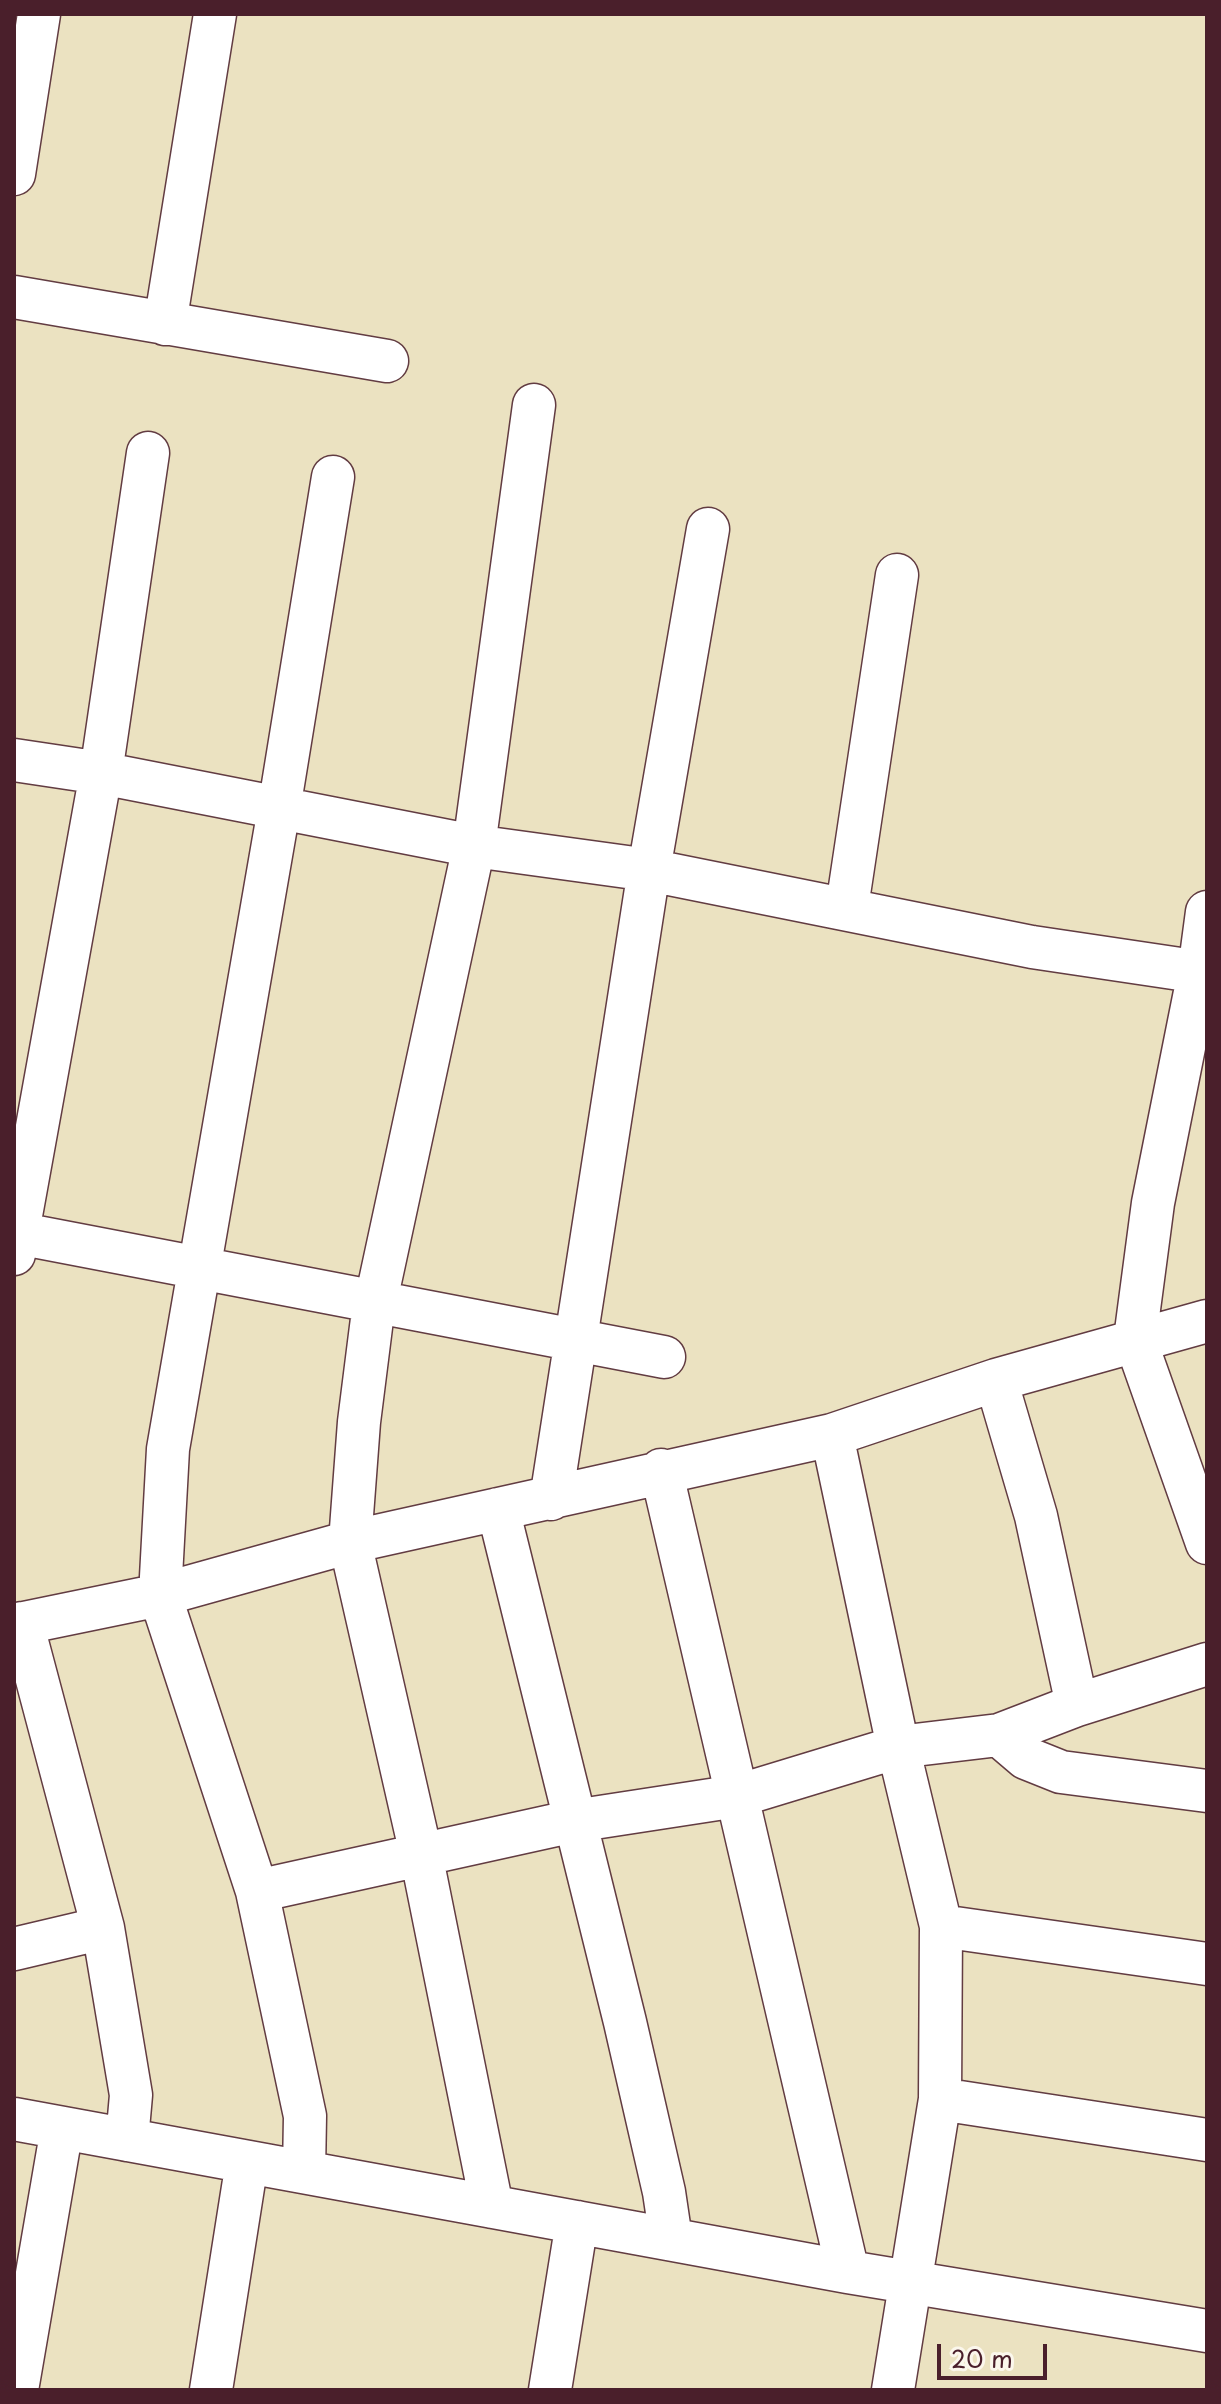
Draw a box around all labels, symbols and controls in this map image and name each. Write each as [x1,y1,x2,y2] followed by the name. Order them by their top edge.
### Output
[941,2328,1051,2378] scale bar
[951,2340,1013,2376] text: 20 m

